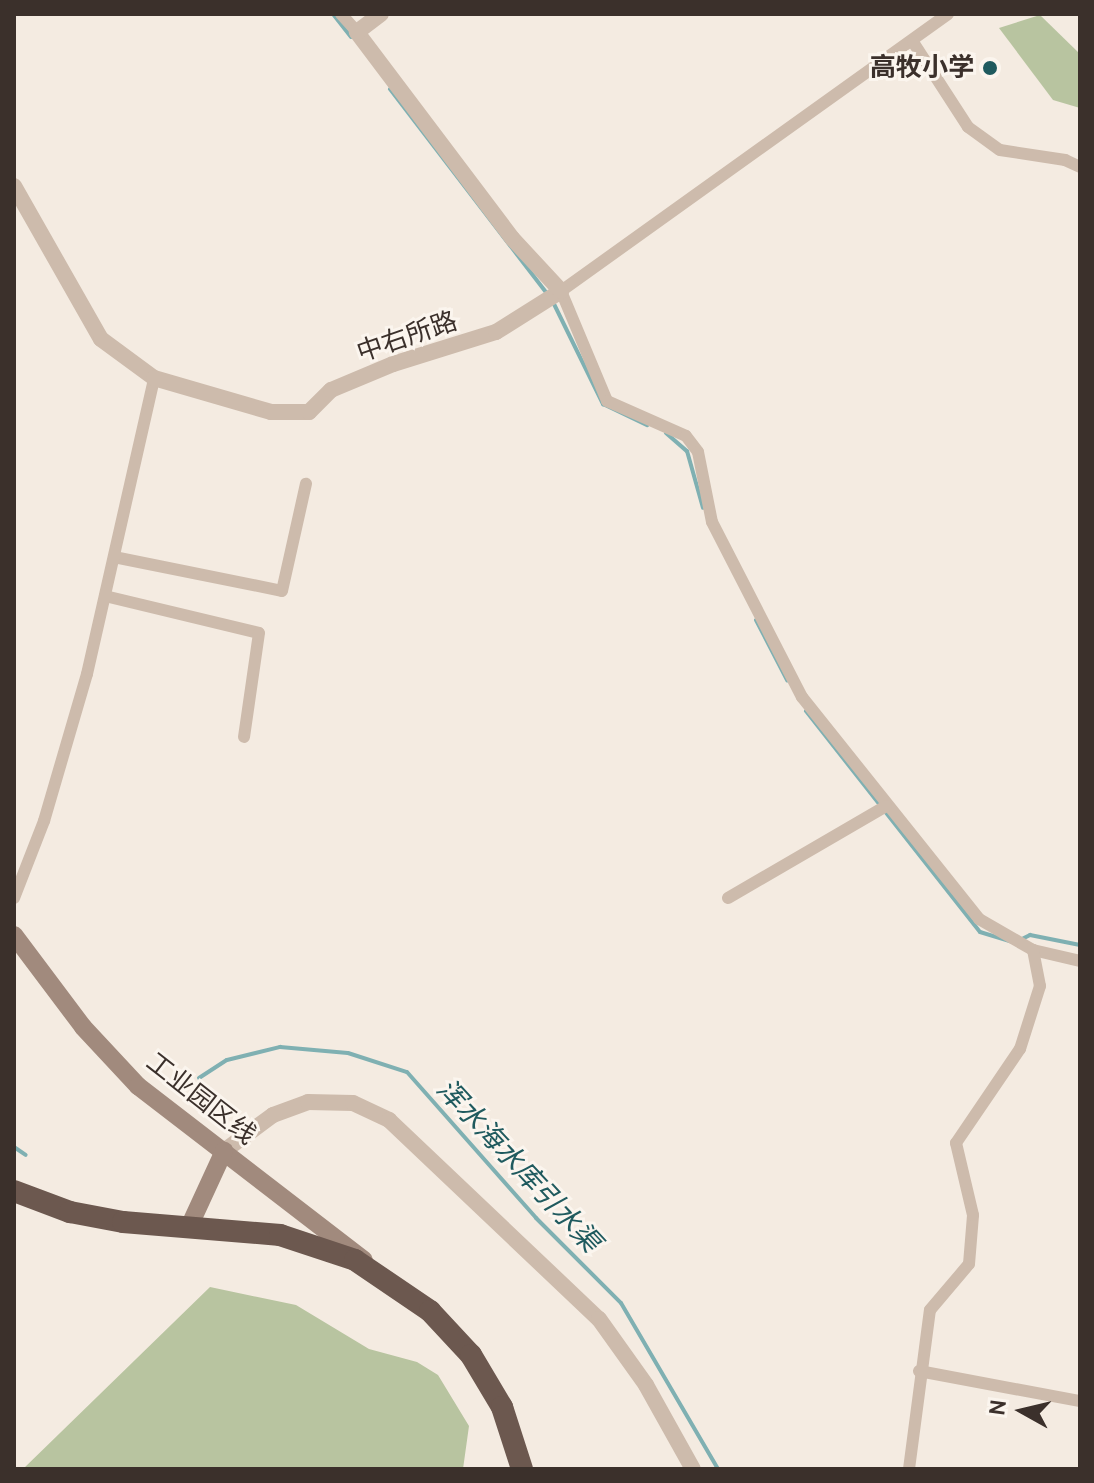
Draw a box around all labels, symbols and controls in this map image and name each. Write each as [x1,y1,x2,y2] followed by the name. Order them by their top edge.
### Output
[870,52,974,84] place label: 高牧小学
[981,59,999,77] marker: 高牧小学
[353,305,461,369] street label: 中右所路
[140,1047,262,1151] street label: 工业园区线
[430,1072,608,1258] water label: 浑水海水库引水渠
[982,1371,1062,1451] north arrow
[983,1398,1012,1417] text: N

